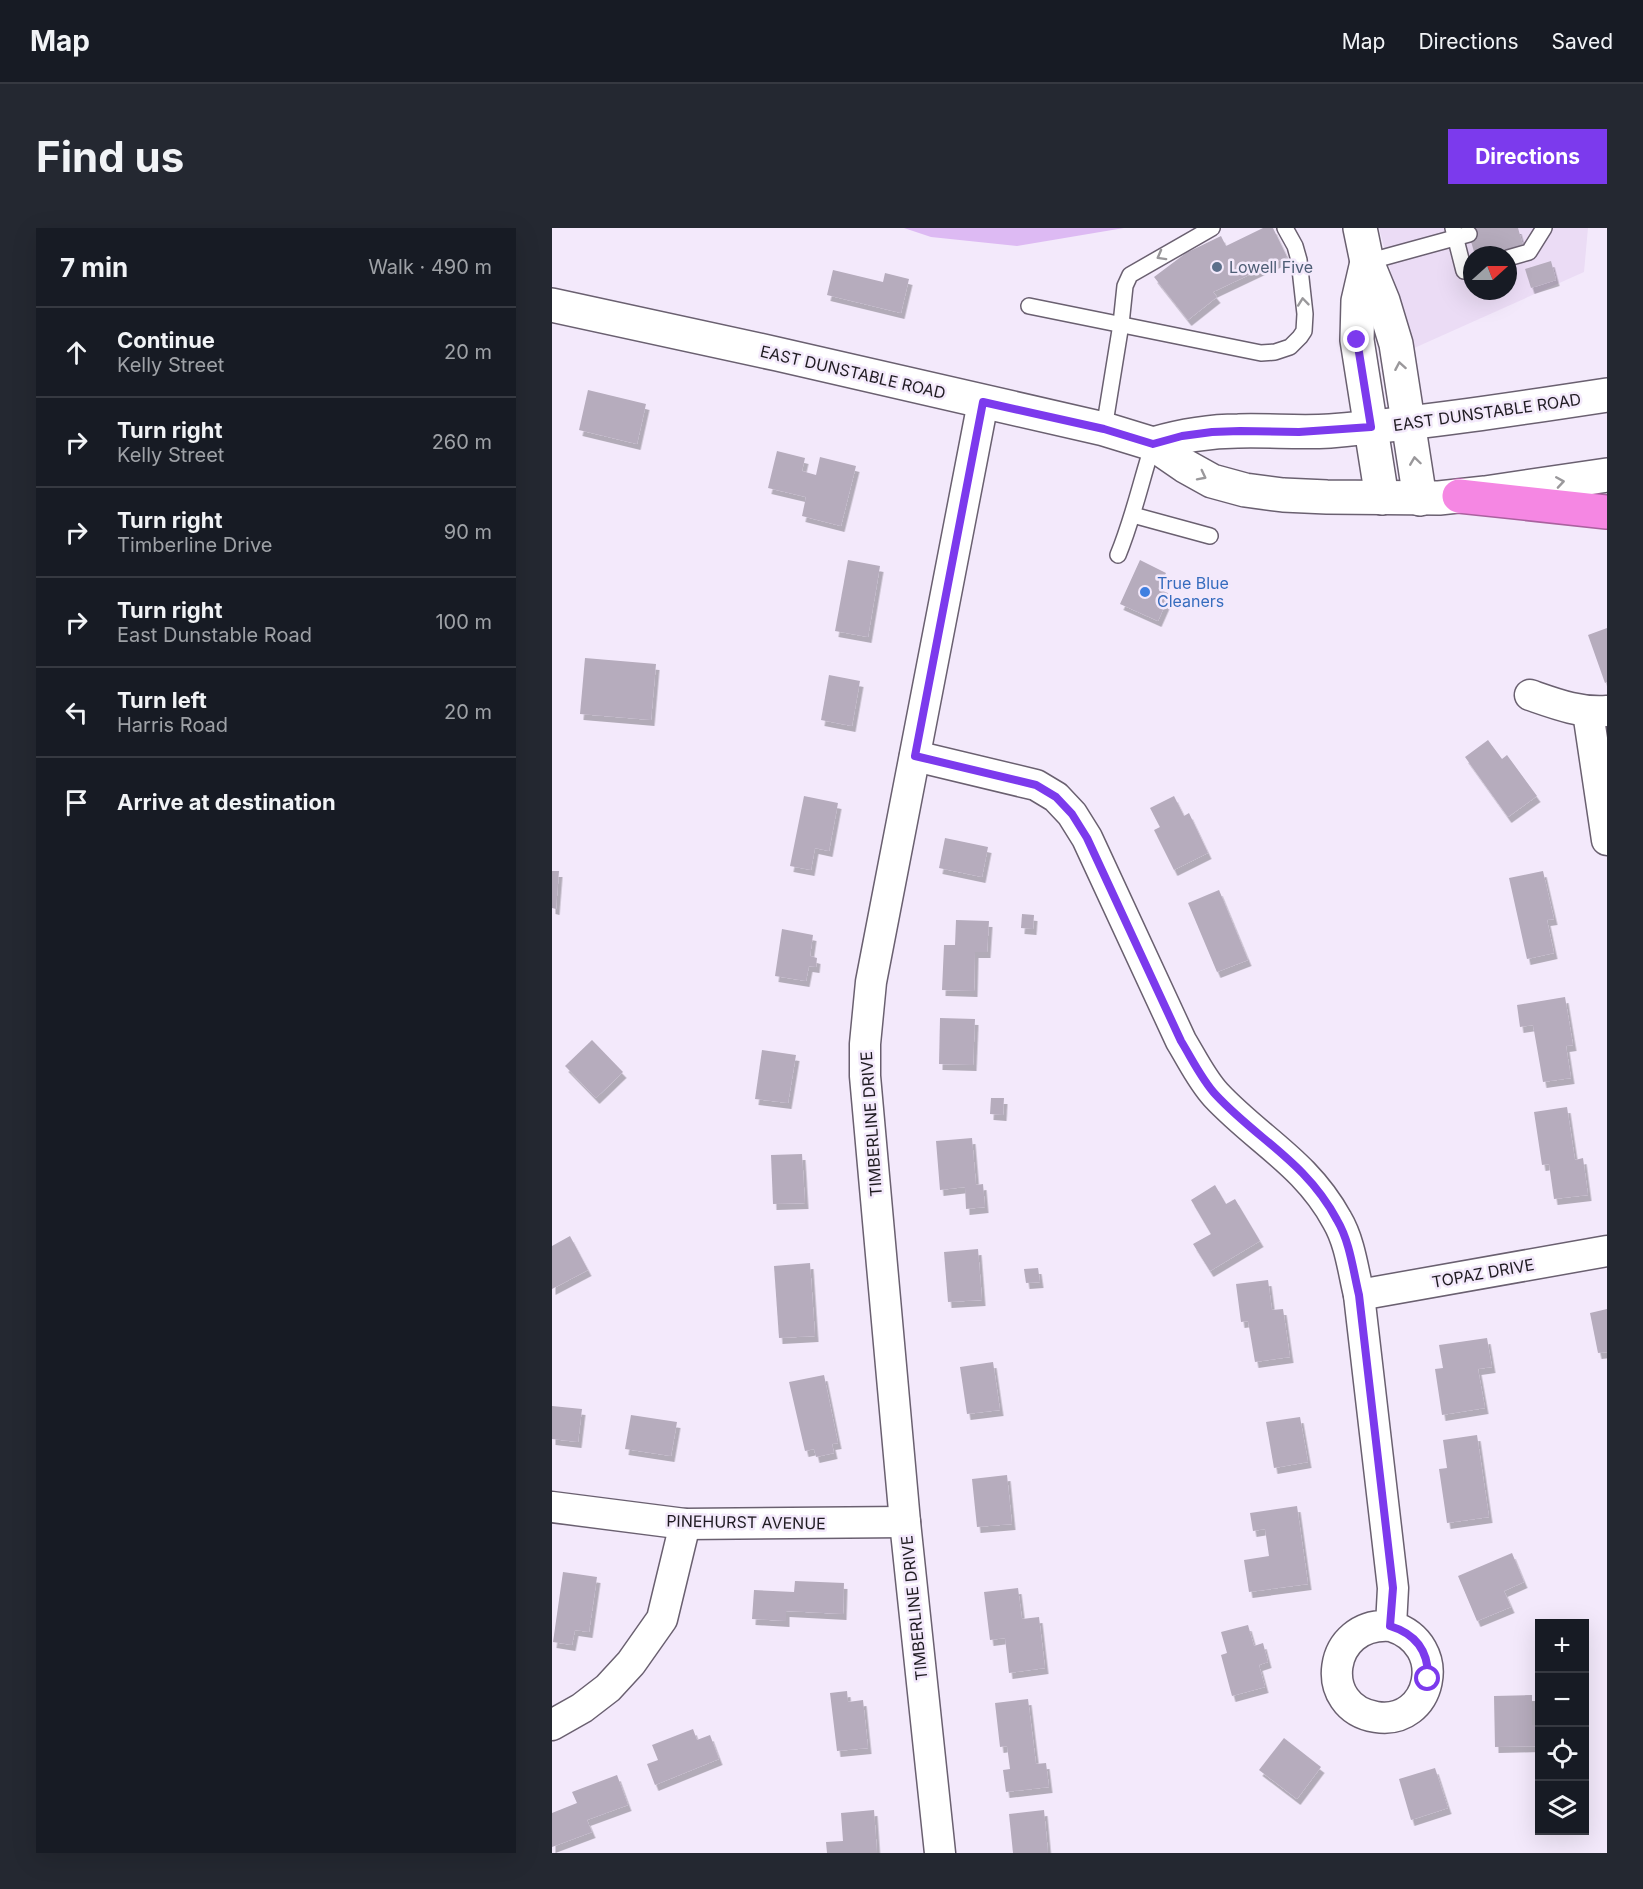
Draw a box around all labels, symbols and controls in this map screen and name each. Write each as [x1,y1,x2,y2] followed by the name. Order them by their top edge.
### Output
[30,24,90,58] text: Map
[1342,29,1385,54] text: Map
[1418,29,1519,54] text: Directions
[1552,29,1613,54] text: Saved
[1448,129,1607,184] button: Directions
[36,131,184,182] text: Find us
[1463,246,1517,300] north arrow
[1157,249,1167,260] one-way arrow
[60,252,128,283] text: 7 min
[368,255,492,279] text: Walk · 490 m
[1229,257,1313,277] place label: Lowell Five
[1210,260,1224,274] marker: Lowell Five
[1297,298,1310,307] one-way arrow
[1343,326,1369,352] route end
[117,327,215,353] text: Continue
[60,336,93,369] icon: ahead
[444,340,492,364] text: 20 m
[758,341,948,403] street label: EAST DUNSTABLE ROAD
[117,353,224,377] text: Kelly Street
[1394,362,1407,372] one-way arrow
[1392,389,1582,435] street label: EAST DUNSTABLE ROAD
[117,417,223,443] text: Turn right
[60,426,93,459] icon: right
[432,430,492,454] text: 260 m
[117,443,224,467] text: Kelly Street
[1409,457,1421,466] one-way arrow
[1195,469,1206,480] one-way arrow
[1556,477,1565,489] one-way arrow
[117,507,223,533] text: Turn right
[60,516,93,549] icon: right
[444,520,492,544] text: 90 m
[117,533,272,557] text: Timberline Drive
[1157,573,1229,611] place label: True Blue Cleaners
[1138,585,1152,599] marker: True Blue Cleaners
[117,597,223,623] text: Turn right
[60,606,93,639] icon: right
[435,610,492,634] text: 100 m
[117,623,312,647] text: East Dunstable Road
[117,687,207,713] text: Turn left
[60,696,93,729] icon: left
[444,700,492,724] text: 20 m
[117,713,228,737] text: Harris Road
[60,786,93,819] icon: arrive
[117,789,336,815] text: Arrive at destination
[856,1051,886,1197] street label: TIMBERLINE DRIVE
[1430,1254,1536,1292] street label: TOPAZ DRIVE
[666,1511,826,1533] street label: PINEHURST AVENUE
[896,1534,932,1682] street label: TIMBERLINE DRIVE
[1535,1619,1589,1835] map controls
[1535,1619,1589,1673] button: +
[1414,1665,1440,1691] route start
[1535,1673,1589,1727] button: −
[1535,1727,1589,1781] button: locate
[1535,1781,1589,1835] button: layers

